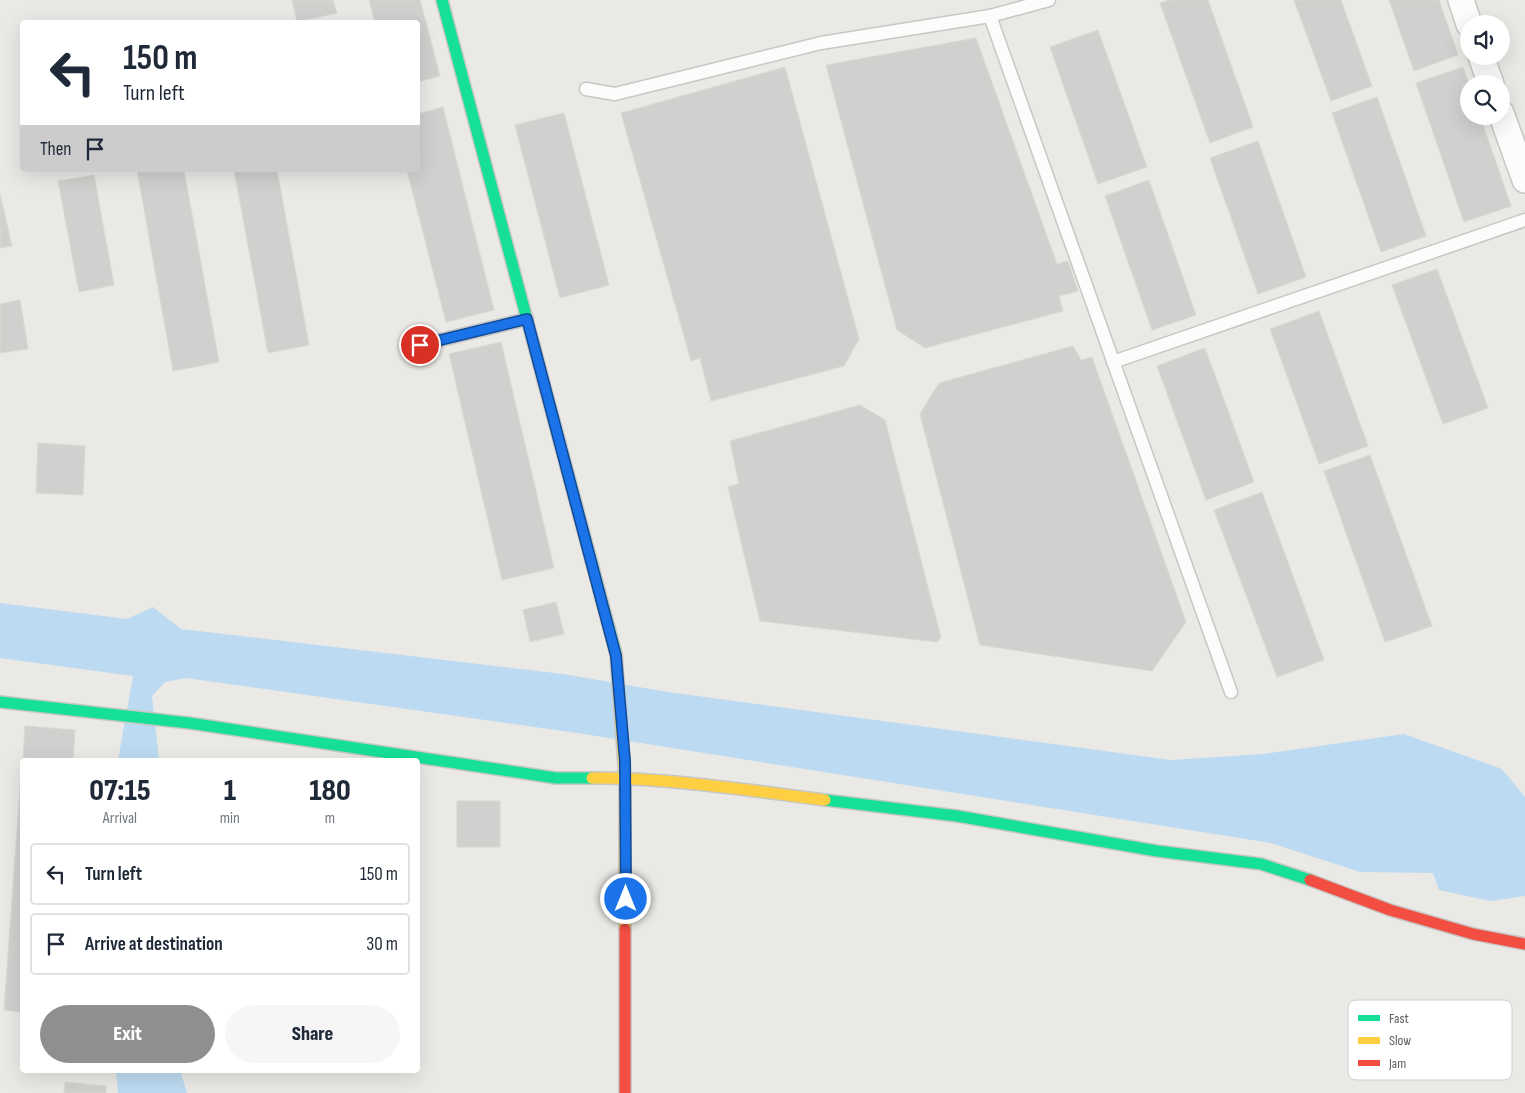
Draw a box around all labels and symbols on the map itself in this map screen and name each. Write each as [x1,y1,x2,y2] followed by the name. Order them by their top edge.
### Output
[399,324,441,366] pin
[599,872,651,924] position arrow
[1348,1000,1512,1080] legend
[1389,1010,1409,1027] text: Fast
[1389,1032,1411,1049] text: Slow
[1388,1055,1406,1072] text: Jam

